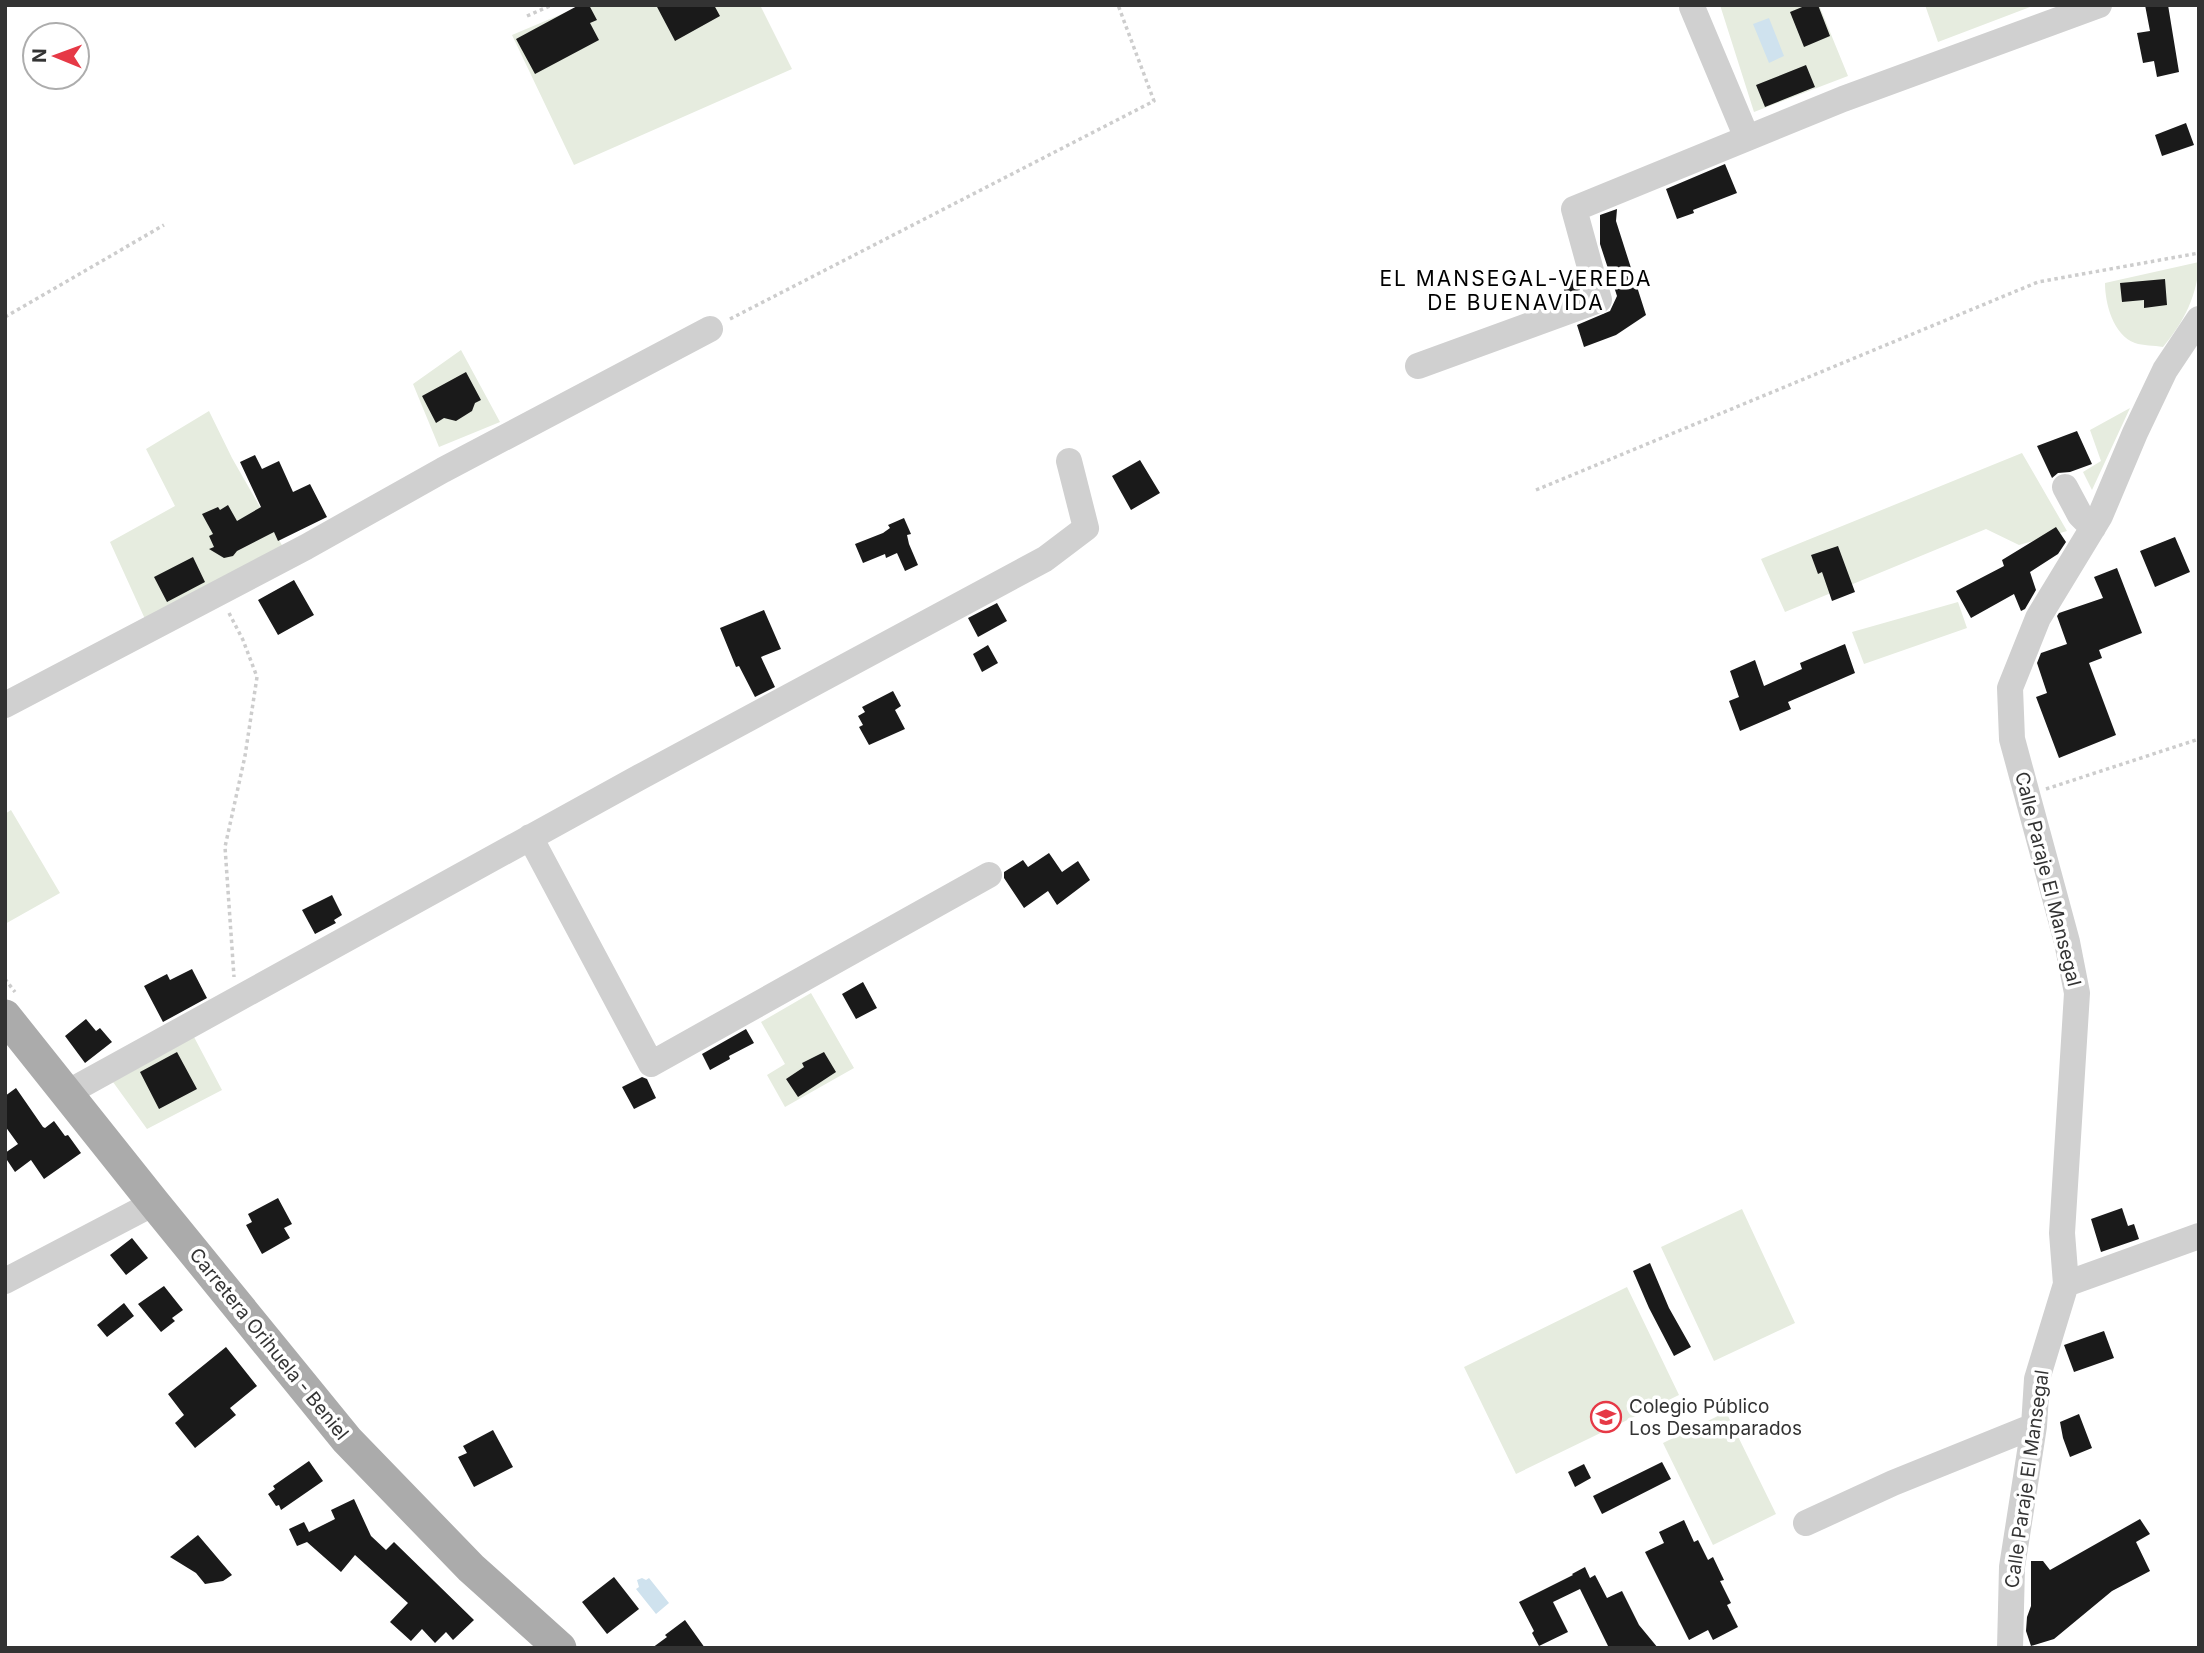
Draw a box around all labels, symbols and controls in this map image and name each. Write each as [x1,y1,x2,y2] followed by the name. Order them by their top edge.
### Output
[21,21,91,91] north arrow
[28,48,51,63] text: N
[1379,266,1653,315] district label: EL MANSEGAL-VEREDA DE BUENAVIDA
[2010,769,2086,989] street label: Calle Paraje El Mansegal
[185,1243,353,1445] street label: Carretera Orihuela - Beniel
[2000,1368,2054,1590] street label: Calle Paraje El Mansegal
[1629,1395,1802,1440] place label: Colegio Público Los Desamparados
[1589,1400,1623,1434] school or university icon: Colegio Público Los Desamparados

